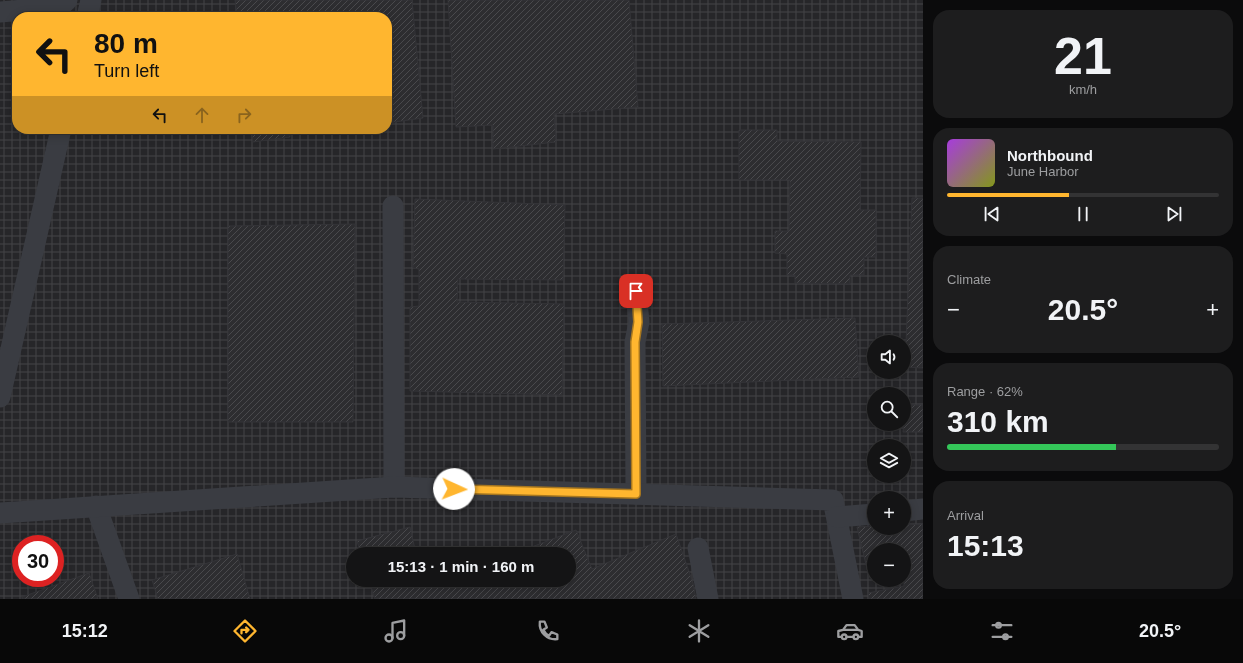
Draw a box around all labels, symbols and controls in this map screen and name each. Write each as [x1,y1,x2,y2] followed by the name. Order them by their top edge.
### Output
[1054,27,1112,85] text: 21
[28,28,80,80] icon: left
[94,28,158,59] text: 80 m
[94,61,159,81] text: Turn left
[1069,82,1097,97] text: km/h
[149,104,171,126] icon: left
[191,104,213,126] icon: ahead
[233,104,255,126] icon: right
[1007,147,1093,164] text: Northbound
[1007,164,1079,179] text: June Harbor
[981,203,1003,225] icon: previous
[1072,203,1094,225] icon: pause
[1163,203,1185,225] icon: next
[947,272,991,287] text: Climate
[619,274,653,308] pin
[625,280,647,302] icon: arrive
[1048,293,1118,326] text: 20.5°
[947,297,960,322] text: −
[1206,297,1219,322] text: +
[867,335,911,587] map controls
[867,335,911,379] button: sound
[947,384,1023,399] text: Range · 62%
[867,387,911,431] button: search
[947,405,1049,438] text: 310 km
[867,439,911,483] button: layers
[433,468,475,510] position arrow
[867,491,911,535] button: +
[947,508,984,523] text: Arrival
[947,529,1024,562] text: 15:13
[12,535,64,587] speed limit sign: 30
[867,543,911,587] button: −
[388,558,534,575] text: 15:13 · 1 min · 160 m
[231,617,259,645] icon: directions
[382,617,410,645] icon: music
[534,617,562,645] icon: phone
[685,617,713,645] icon: climate
[836,617,864,645] icon: car
[988,617,1016,645] icon: filters
[62,621,108,641] text: 15:12
[1139,621,1181,641] text: 20.5°

